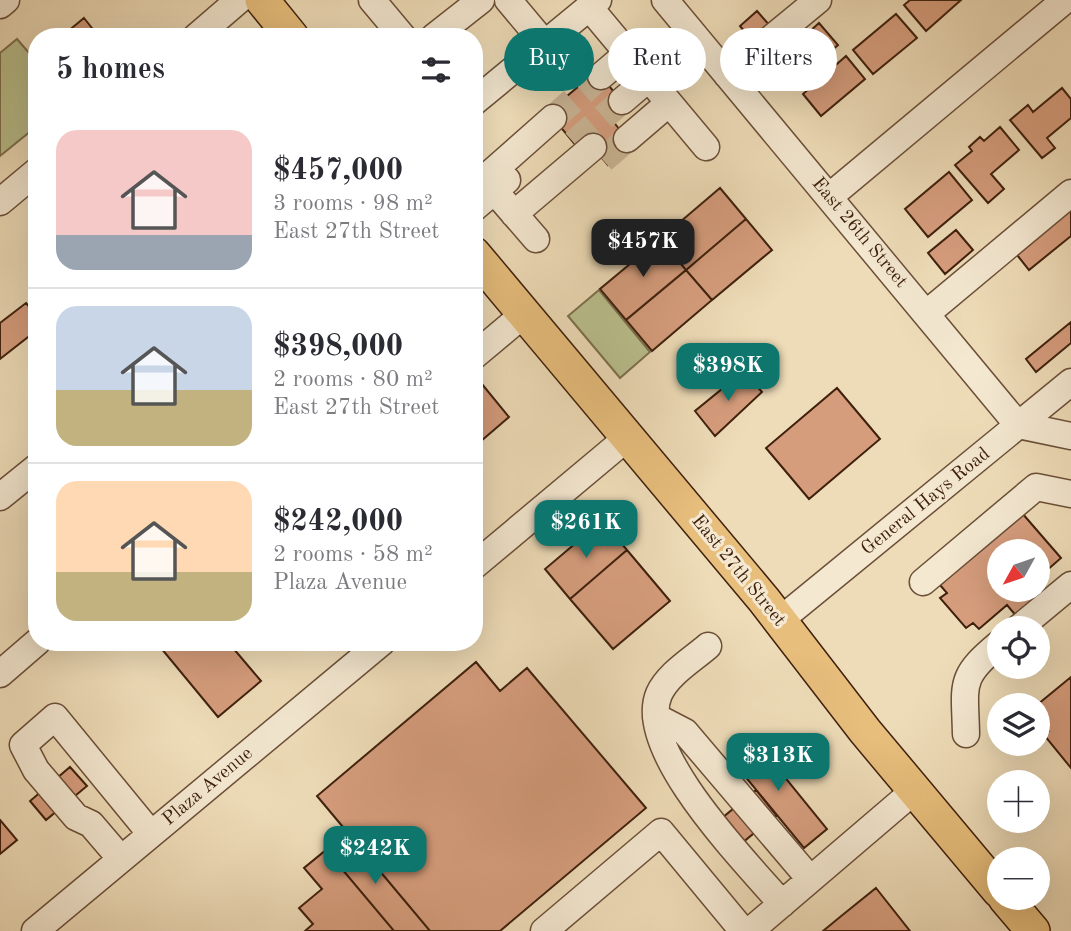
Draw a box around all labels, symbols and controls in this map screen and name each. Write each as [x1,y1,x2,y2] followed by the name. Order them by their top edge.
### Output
[504,28,594,91] chip: Buy
[608,28,706,91] chip: Rent
[720,28,837,91] chip: Filters
[417,51,455,89] icon: filters
[56,55,165,85] text: 5 homes
[273,156,403,186] text: $457,000
[112,158,196,242] icon: home
[808,174,910,292] street label: East 26th Street
[273,192,433,215] text: 3 rooms · 98 m²
[594,219,692,279] pin: $457K
[273,220,439,243] text: East 27th Street
[607,230,679,253] text: $457K
[273,332,403,362] text: $398,000
[112,334,196,418] icon: home
[679,344,777,403] pin: $398K
[692,354,764,377] text: $398K
[273,368,433,391] text: 2 rooms · 80 m²
[273,396,439,419] text: East 27th Street
[858,445,994,559] street label: General Hays Road
[537,500,635,560] pin: $261K
[273,507,403,537] text: $242,000
[112,509,196,593] icon: home
[550,511,622,534] text: $261K
[687,512,789,630] street label: East 27th Street
[987,539,1050,602] north arrow
[987,539,1050,910] map controls
[273,543,433,566] text: 2 rooms · 58 m²
[273,571,407,594] text: Plaza Avenue
[987,616,1050,679] button: locate
[987,693,1050,756] button: layers
[729,734,827,793] pin: $313K
[159,744,257,830] street label: Plaza Avenue
[742,744,814,767] text: $313K
[987,770,1050,833] button: +
[326,826,424,886] pin: $242K
[339,837,411,860] text: $242K
[987,847,1050,910] button: −

